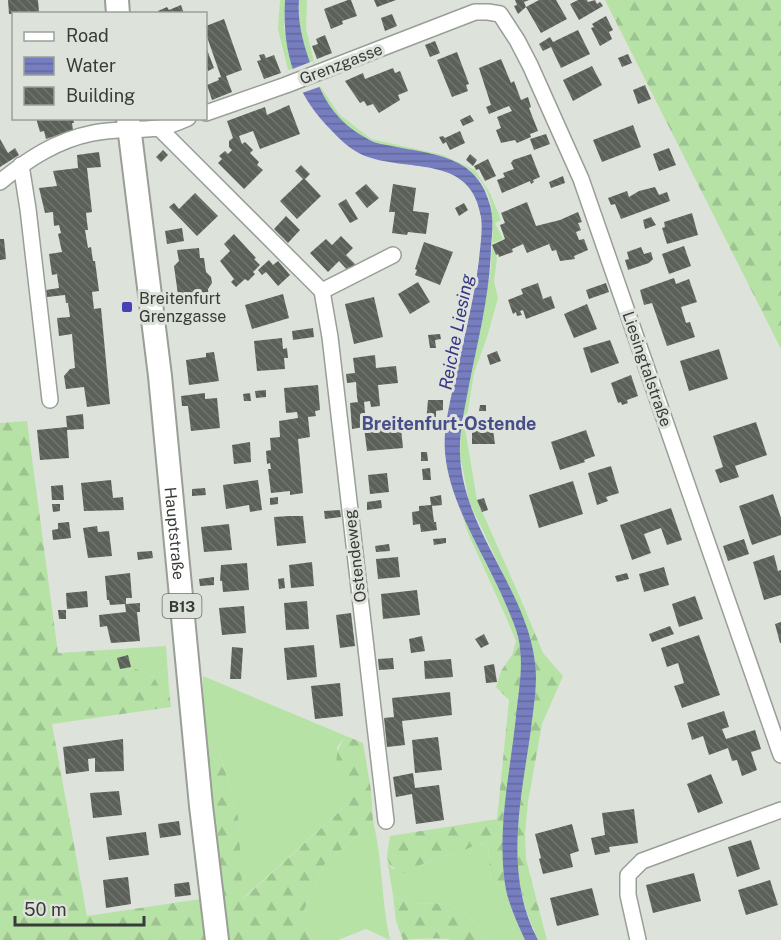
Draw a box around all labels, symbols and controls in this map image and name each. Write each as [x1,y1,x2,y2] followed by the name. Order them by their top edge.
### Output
[12,12,207,120] legend
[66,25,109,46] text: Road
[297,39,385,89] street label: Grenzgasse
[66,55,116,76] text: Water
[66,85,135,106] text: Building
[434,272,478,392] water label: Reiche Liesing
[139,289,226,326] place label: Breitenfurt Grenzgasse
[120,300,134,314] marker: Breitenfurt Grenzgasse
[618,309,676,429] street label: Liesingtalstraße
[362,413,536,434] district label: Breitenfurt-Ostende
[161,486,189,581] street label: Hauptstraße
[340,508,370,604] street label: Ostendeweg
[162,594,201,618] road number: B13
[15,889,144,927] scale bar
[24,899,67,920] text: 50 m

